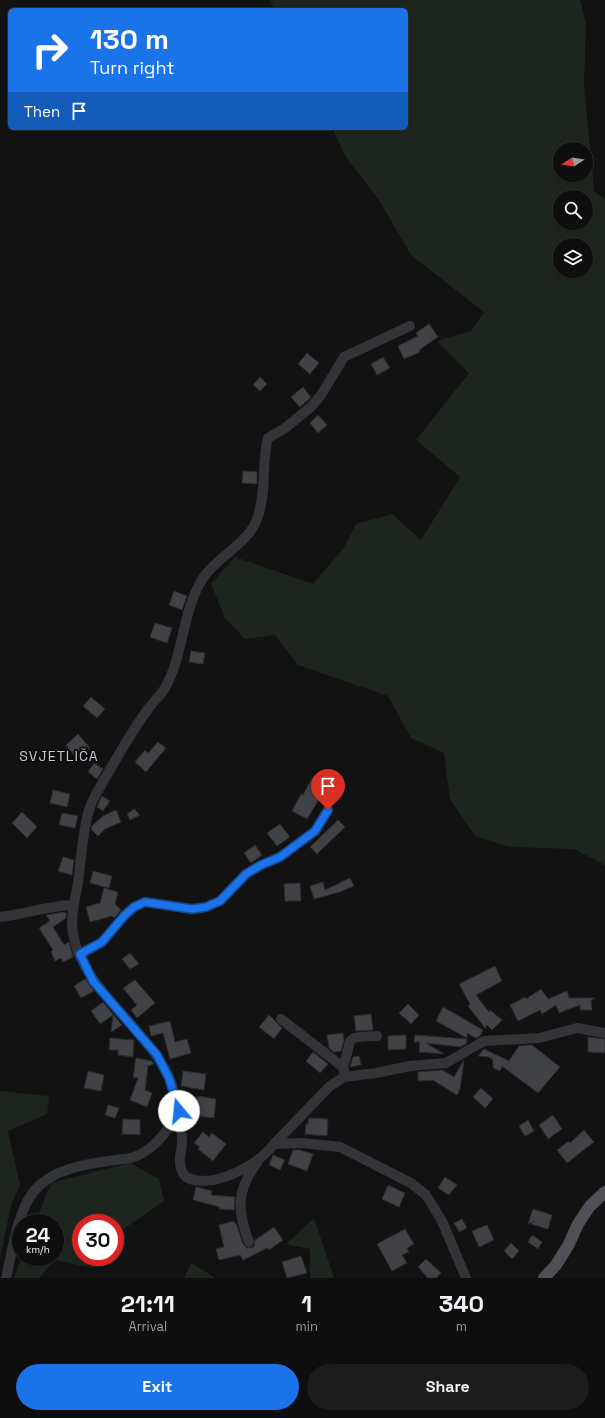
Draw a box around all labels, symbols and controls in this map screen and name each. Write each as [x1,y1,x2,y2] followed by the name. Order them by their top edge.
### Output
[90,21,169,57] text: 130 m
[24,24,76,76] icon: right
[90,56,174,79] text: Turn right
[68,100,90,122] icon: arrive
[24,102,60,121] text: Then
[553,142,593,182] north arrow
[553,142,593,278] map controls
[553,190,593,230] button: search
[553,238,593,278] button: layers
[19,747,99,765] district label: SVJETLIČA
[311,769,345,810] pin
[317,775,339,797] icon: arrive
[158,1090,200,1132] position arrow
[72,1214,124,1266] speed limit sign: 30
[26,1222,50,1248] text: 24
[26,1243,50,1256] text: km/h
[121,1288,175,1319] text: 21:11
[301,1288,312,1319] text: 1
[439,1288,484,1319] text: 340
[128,1318,167,1335] text: Arrival
[296,1318,318,1335] text: min
[456,1318,467,1335] text: m
[16,1364,299,1410] button: Exit
[307,1364,589,1410] button: Share

